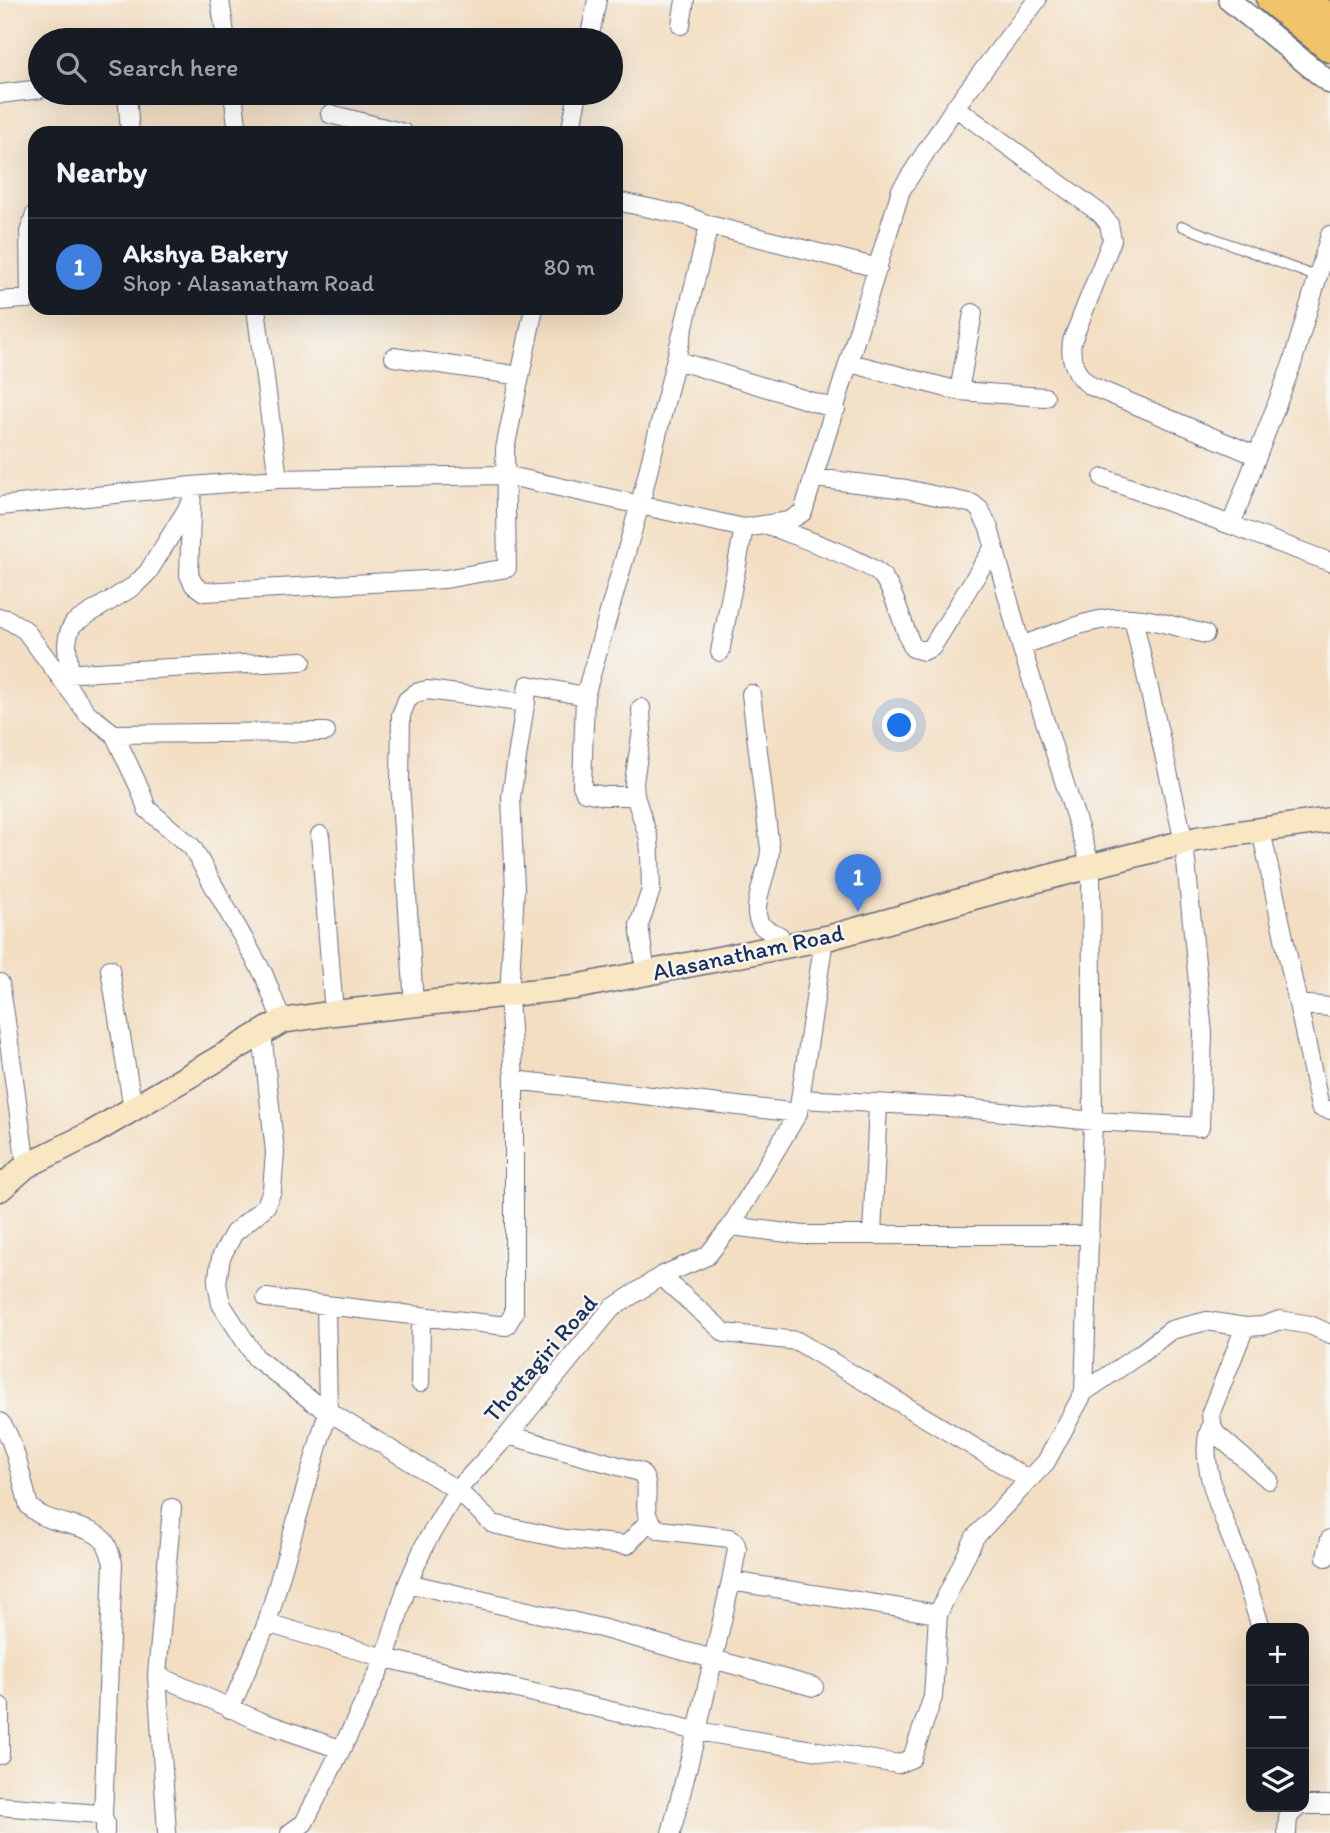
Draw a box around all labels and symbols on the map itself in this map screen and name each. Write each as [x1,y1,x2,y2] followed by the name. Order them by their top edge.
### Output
[882,708,916,742] your location
[835,854,881,912] pin: 1
[650,918,846,986] street label: Alasanatham Road
[477,1288,603,1428] street label: Thottagiri Road

